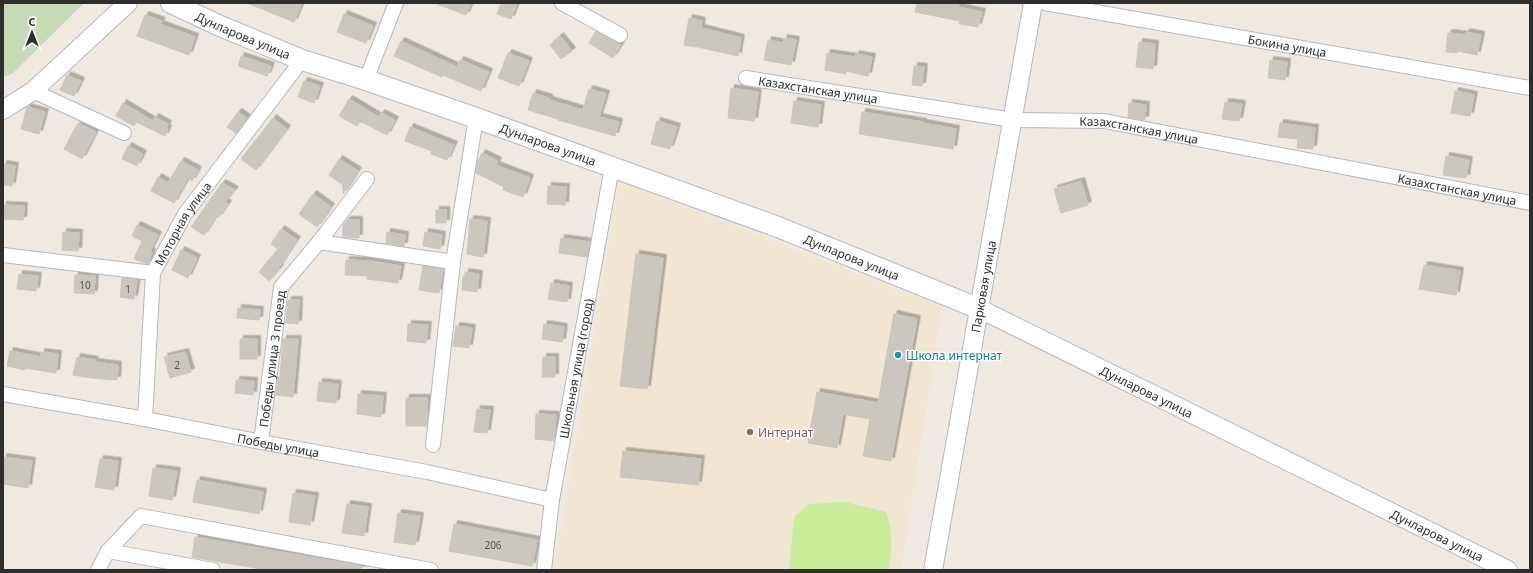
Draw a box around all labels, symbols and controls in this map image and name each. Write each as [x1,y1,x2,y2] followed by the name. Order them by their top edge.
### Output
[193,7,293,63] street label: Дунларова улица
[12,12,52,52] north arrow
[28,14,36,29] text: С
[1247,30,1328,61] street label: Бокина улица
[757,72,879,107] street label: Казахстанская улица
[1079,112,1200,148] street label: Казахстанская улица
[498,119,599,169] street label: Дунларова улица
[1396,169,1518,209] street label: Казахстанская улица
[150,178,215,268] street label: Моторная улица
[802,230,902,284] street label: Дунларова улица
[967,239,1000,334] street label: Парковая улица
[79,278,91,292] house number: 10
[125,282,131,296] house number: 1
[255,289,289,428] street label: Победы улица 3 проезд
[555,297,597,440] street label: Школьная улица (город)
[906,347,1003,364] place label: Школа интернат
[893,350,903,360] marker: Школа интернат
[174,358,180,372] house number: 2
[1098,361,1196,422] street label: Дунларова улица
[758,424,814,441] place label: Интернат
[745,427,755,437] marker: Интернат
[236,429,321,461] street label: Победы улица
[1388,505,1486,565] street label: Дунларова улица
[484,538,502,552] house number: 206

